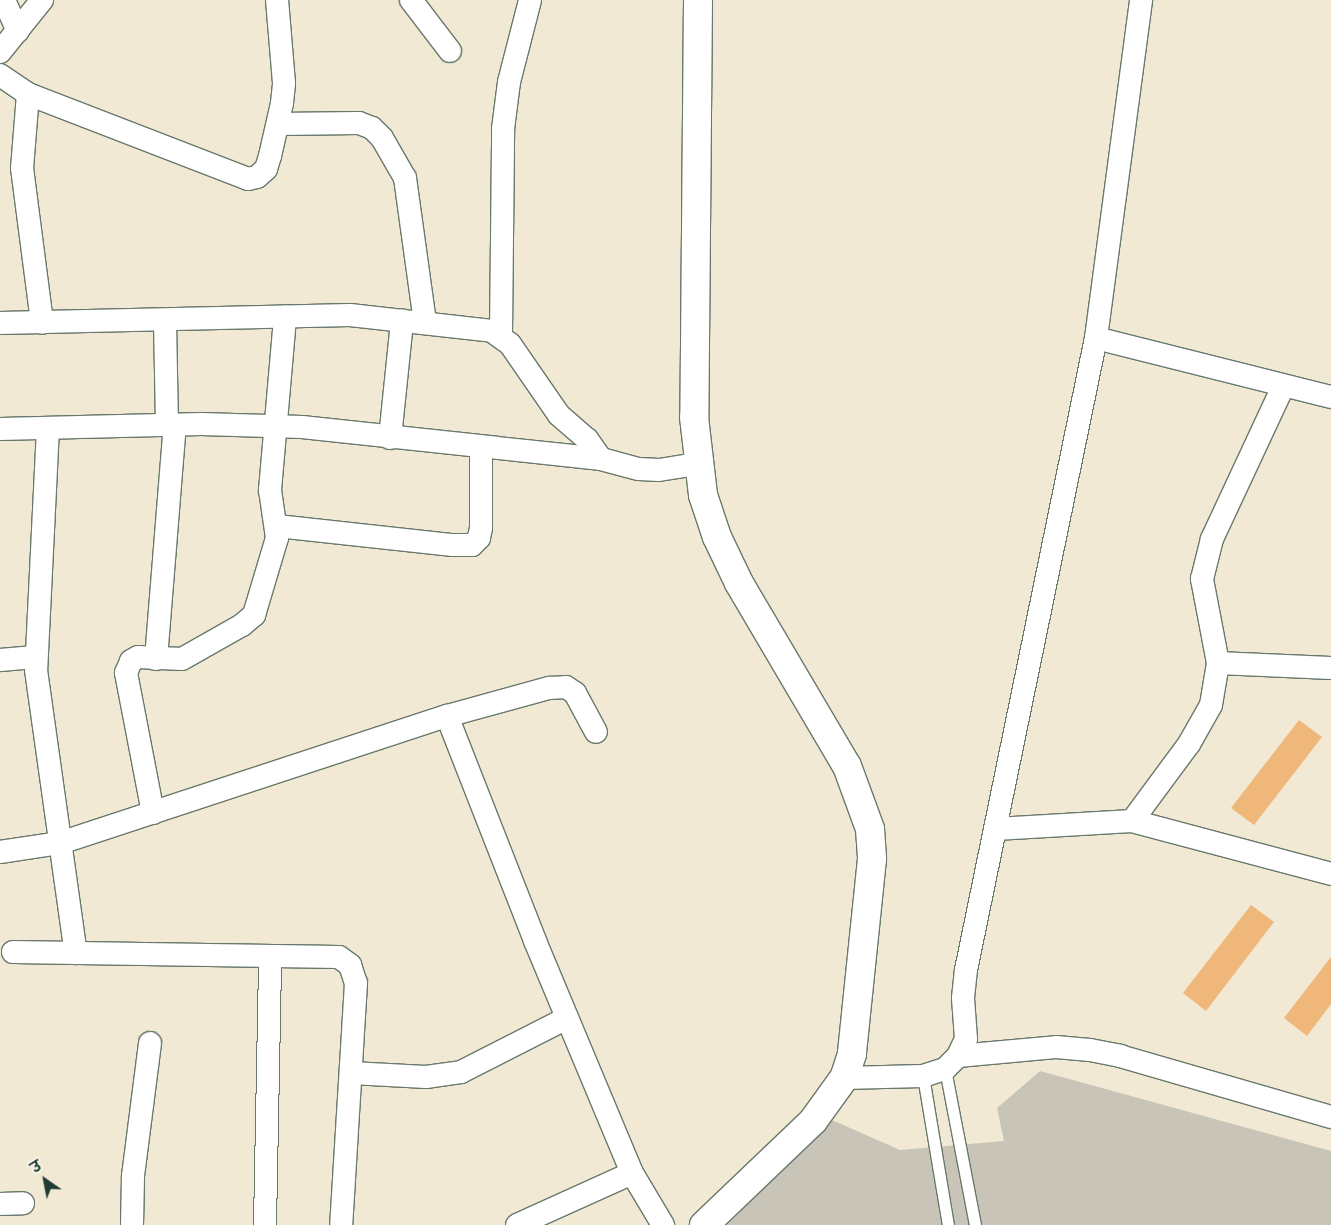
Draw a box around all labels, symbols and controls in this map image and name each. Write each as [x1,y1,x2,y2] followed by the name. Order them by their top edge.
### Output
[20,1155,70,1205] north arrow
[28,1157,45,1177] text: उ

